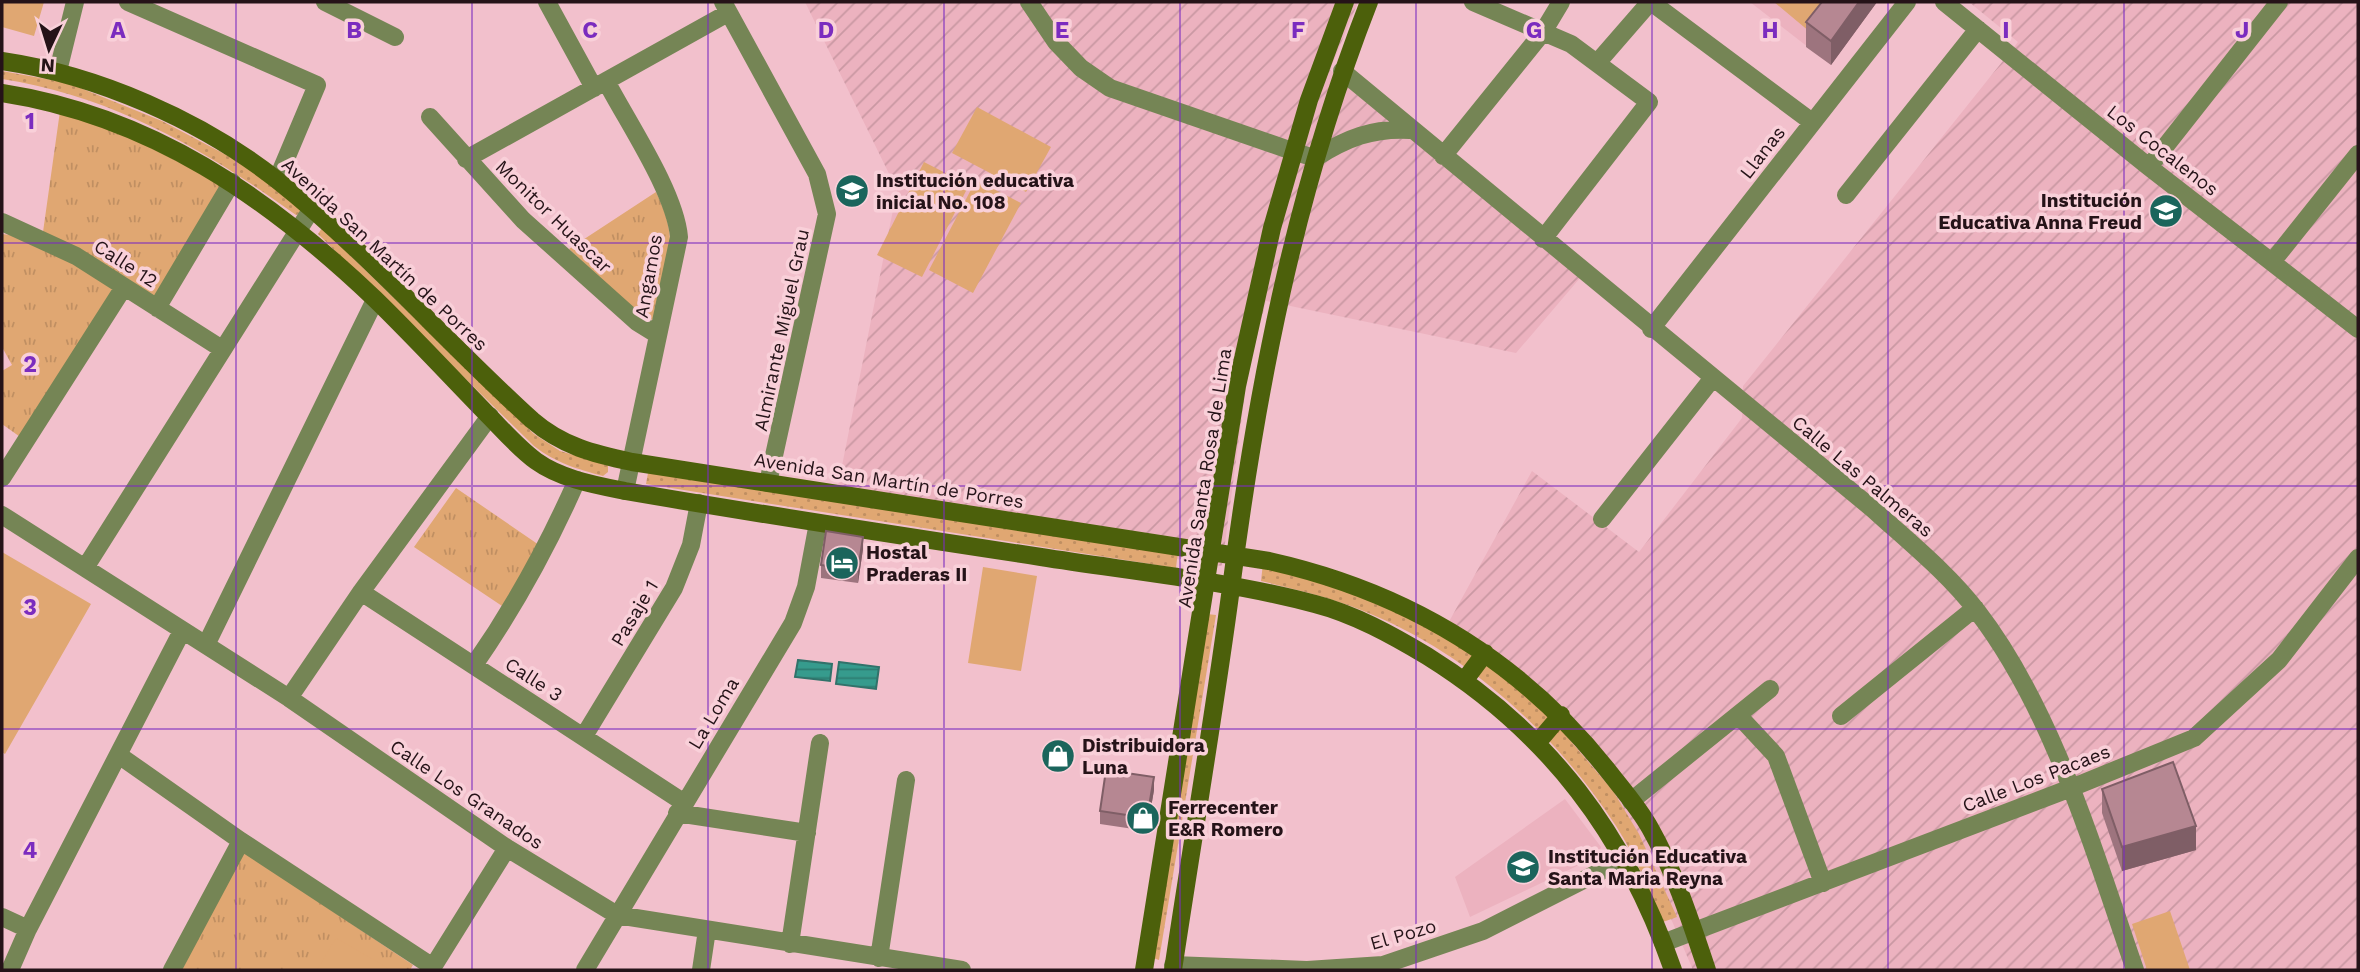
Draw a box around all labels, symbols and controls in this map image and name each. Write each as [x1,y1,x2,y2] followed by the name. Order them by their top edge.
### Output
[14,14,84,84] north arrow
[110,17,126,44] text: A
[346,17,362,44] text: B
[582,17,598,44] text: C
[818,17,834,44] text: D
[1055,17,1069,44] text: E
[1291,17,1305,44] text: F
[1526,17,1542,44] text: G
[1761,17,1779,44] text: H
[2002,17,2010,44] text: I
[2235,17,2249,44] text: J
[40,53,56,77] text: N
[2103,100,2223,201] street label: Los Cocalenos
[25,108,35,135] text: 1
[1735,121,1790,183] street label: Llanas
[277,153,492,356] street label: Avenida San Martín de Porres
[491,155,617,278] street label: Monitor Huascar
[876,169,1074,214] place label: Institución educativa inicial No. 108
[833,172,871,210] school or university icon: Institución educativa inicial No. 108
[1938,189,2142,234] place label: Institución Educativa Anna Freud
[2147,192,2185,230] school or university icon: Institución Educativa Anna Freud
[749,227,814,433] street label: Almirante Miguel Grau
[630,232,667,320] street label: Angamos
[90,234,162,292] street label: Calle 12
[1173,346,1236,610] street label: Avenida Santa Rosa de Lima
[23,351,37,378] text: 2
[1788,411,1938,542] street label: Calle Las Palmeras
[752,448,1026,513] street label: Avenida San Martín de Porres
[866,541,967,586] place label: Hostal Praderas II
[823,544,861,582] hotel icon: Hostal Praderas II
[606,576,663,650] street label: Pasaje 1
[23,594,37,621] text: 3
[501,652,567,706] street label: Calle 3
[683,673,744,753] street label: La Loma
[1082,734,1205,779] place label: Distribuidora Luna
[386,735,548,854] street label: Calle Los Granados
[1039,737,1077,775] shop icon: Distribuidora Luna
[1959,740,2113,817] street label: Calle Los Pacaes
[1168,796,1283,841] place label: Ferrecenter E&R Romero
[1124,799,1162,837] shop icon: Ferrecenter E&R Romero
[23,837,38,864] text: 4
[1548,845,1747,890] place label: Institución Educativa Santa Maria Reyna
[1504,848,1542,886] school or university icon: Institución Educativa Santa Maria Reyna
[1367,914,1439,955] street label: El Pozo

